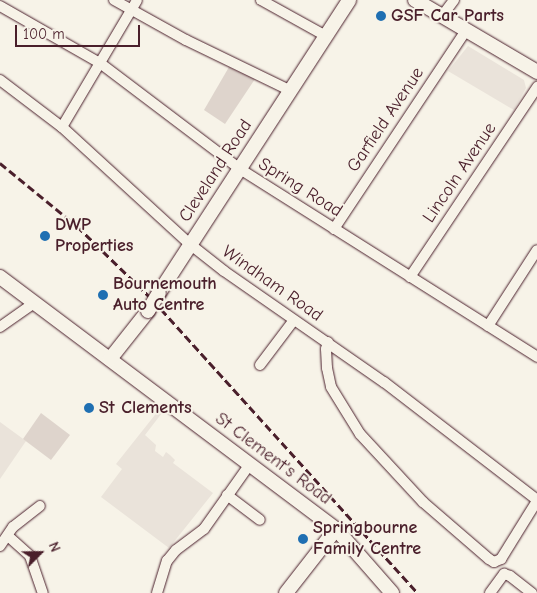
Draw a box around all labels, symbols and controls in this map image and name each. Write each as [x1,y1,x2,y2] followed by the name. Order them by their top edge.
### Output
[391,5,504,27] place label: GSF Car Parts
[375,10,387,22] marker: GSF Car Parts
[18,15,142,47] scale bar
[23,25,65,43] text: 100 m
[343,63,429,177] street label: Garfield Avenue
[175,116,257,226] street label: Cleveland Road
[419,119,501,227] street label: Lincoln Avenue
[254,154,346,222] street label: Spring Road
[55,215,133,258] place label: DWP Properties
[39,230,51,242] marker: DWP Properties
[218,241,326,327] street label: Windham Road
[113,274,217,316] place label: Bournemouth Auto Centre
[97,289,109,301] marker: Bournemouth Auto Centre
[99,397,192,419] place label: St Clements
[83,402,95,414] marker: St Clements
[211,408,335,510] street label: St Clement's Road
[313,518,421,560] place label: Springbourne Family Centre
[15,528,65,578] north arrow
[297,533,309,545] marker: Springbourne Family Centre
[45,539,64,554] text: N

